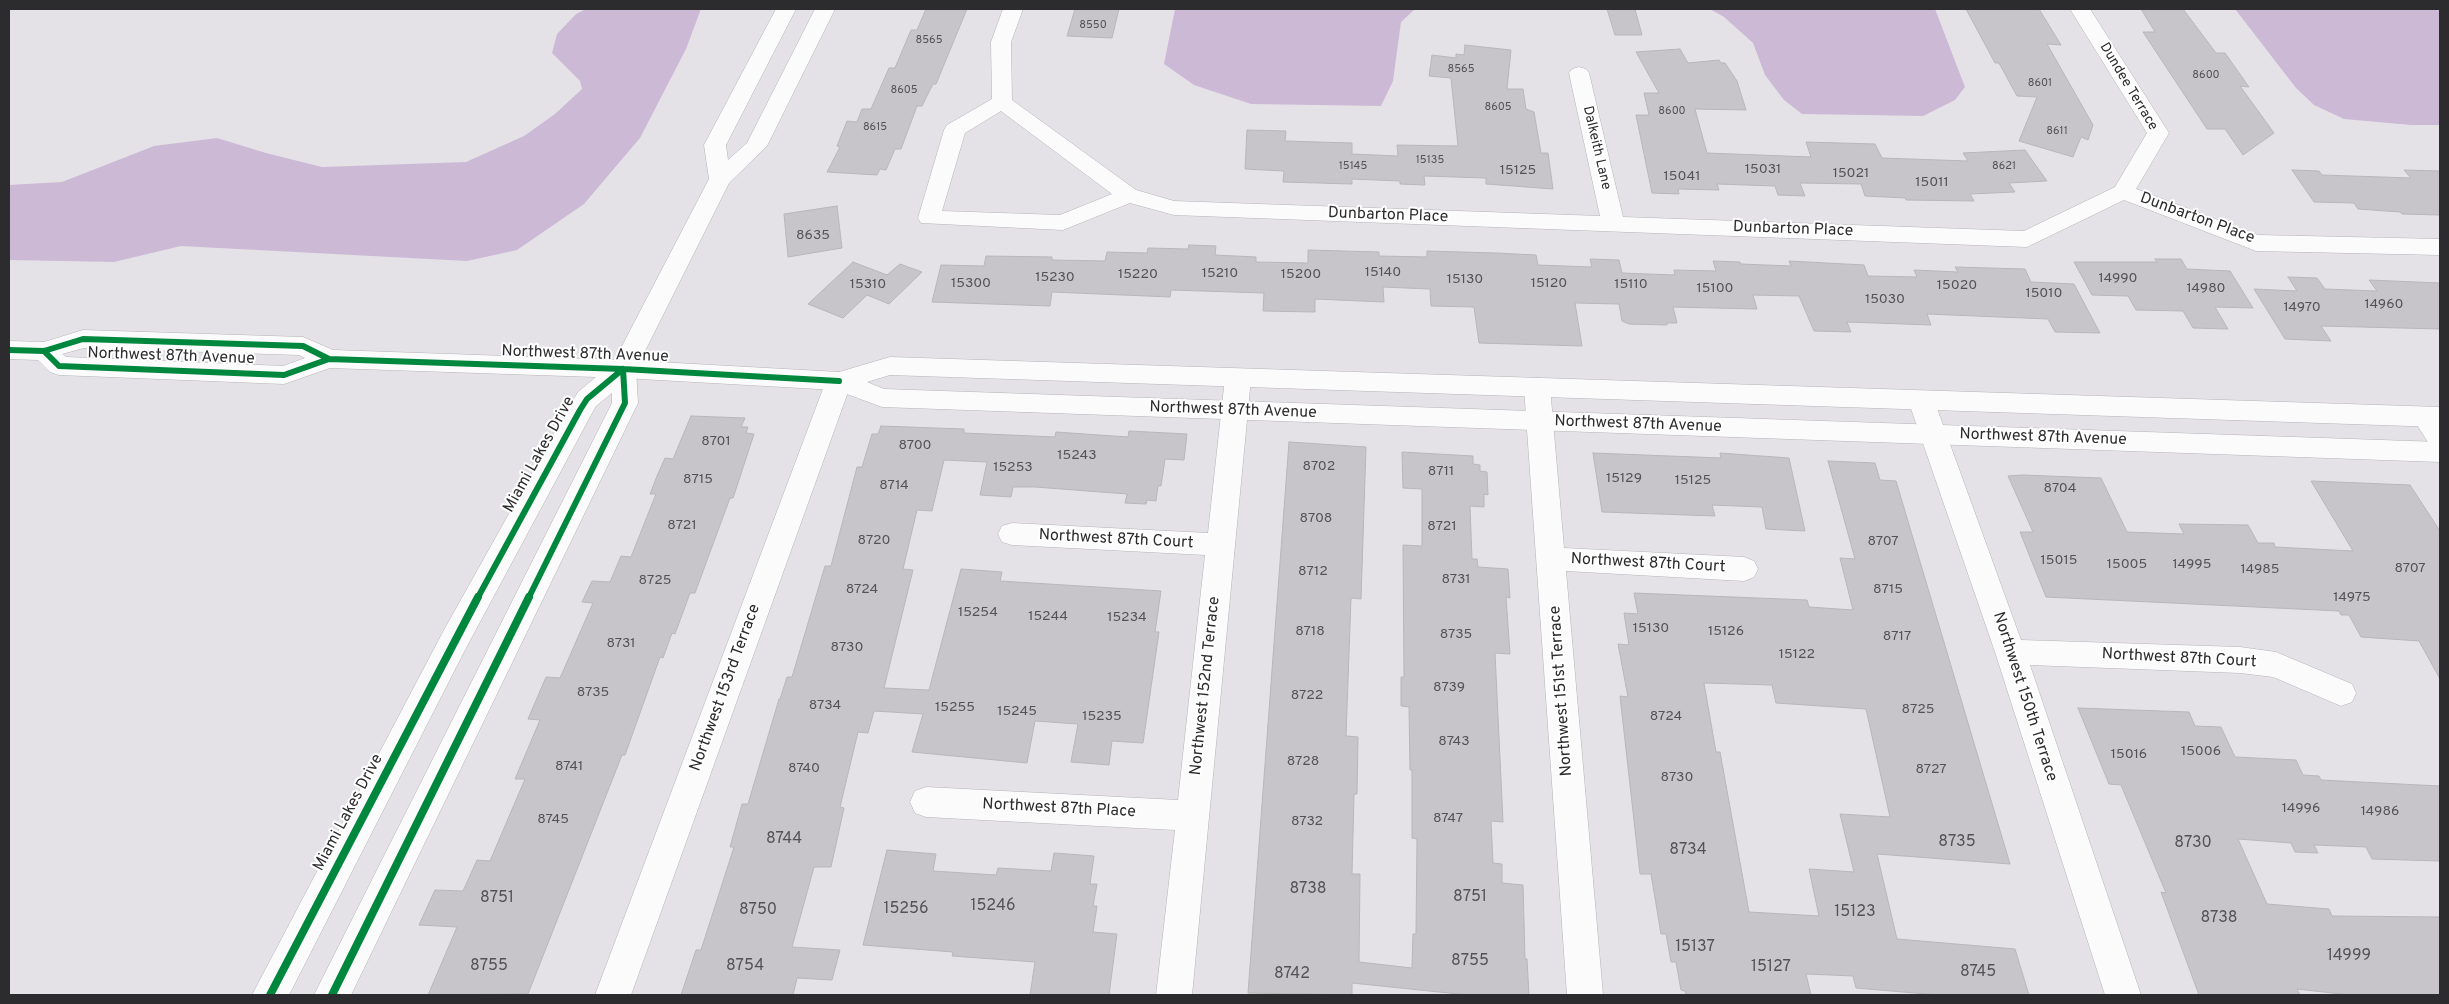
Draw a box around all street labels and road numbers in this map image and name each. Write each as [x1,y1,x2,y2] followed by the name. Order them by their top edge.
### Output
[2095,40,2161,134] street label: Dundee Terrace
[1578,104,1614,192] street label: Dalkeith Lane
[2137,189,2257,249] street label: Dunbarton Place
[1327,204,1449,228] street label: Dunbarton Place
[1732,218,1854,242] street label: Dunbarton Place
[501,342,669,368] street label: Northwest 87th Avenue
[87,344,255,370] street label: Northwest 87th Avenue
[500,394,580,516] street label: Miami Lakes Drive
[1149,398,1317,424] street label: Northwest 87th Avenue
[1554,412,1722,438] street label: Northwest 87th Avenue
[1959,425,2127,451] street label: Northwest 87th Avenue
[1038,526,1194,554] street label: Northwest 87th Court
[1570,550,1726,578] street label: Northwest 87th Court
[1187,596,1225,776] street label: Northwest 152nd Terrace
[687,602,765,774] street label: Northwest 153rd Terrace
[1546,605,1578,777] street label: Northwest 151st Terrace
[1988,610,2060,784] street label: Northwest 150th Terrace
[2101,645,2257,673] street label: Northwest 87th Court
[310,751,388,875] street label: Miami Lakes Drive
[982,795,1136,823] street label: Northwest 87th Place

